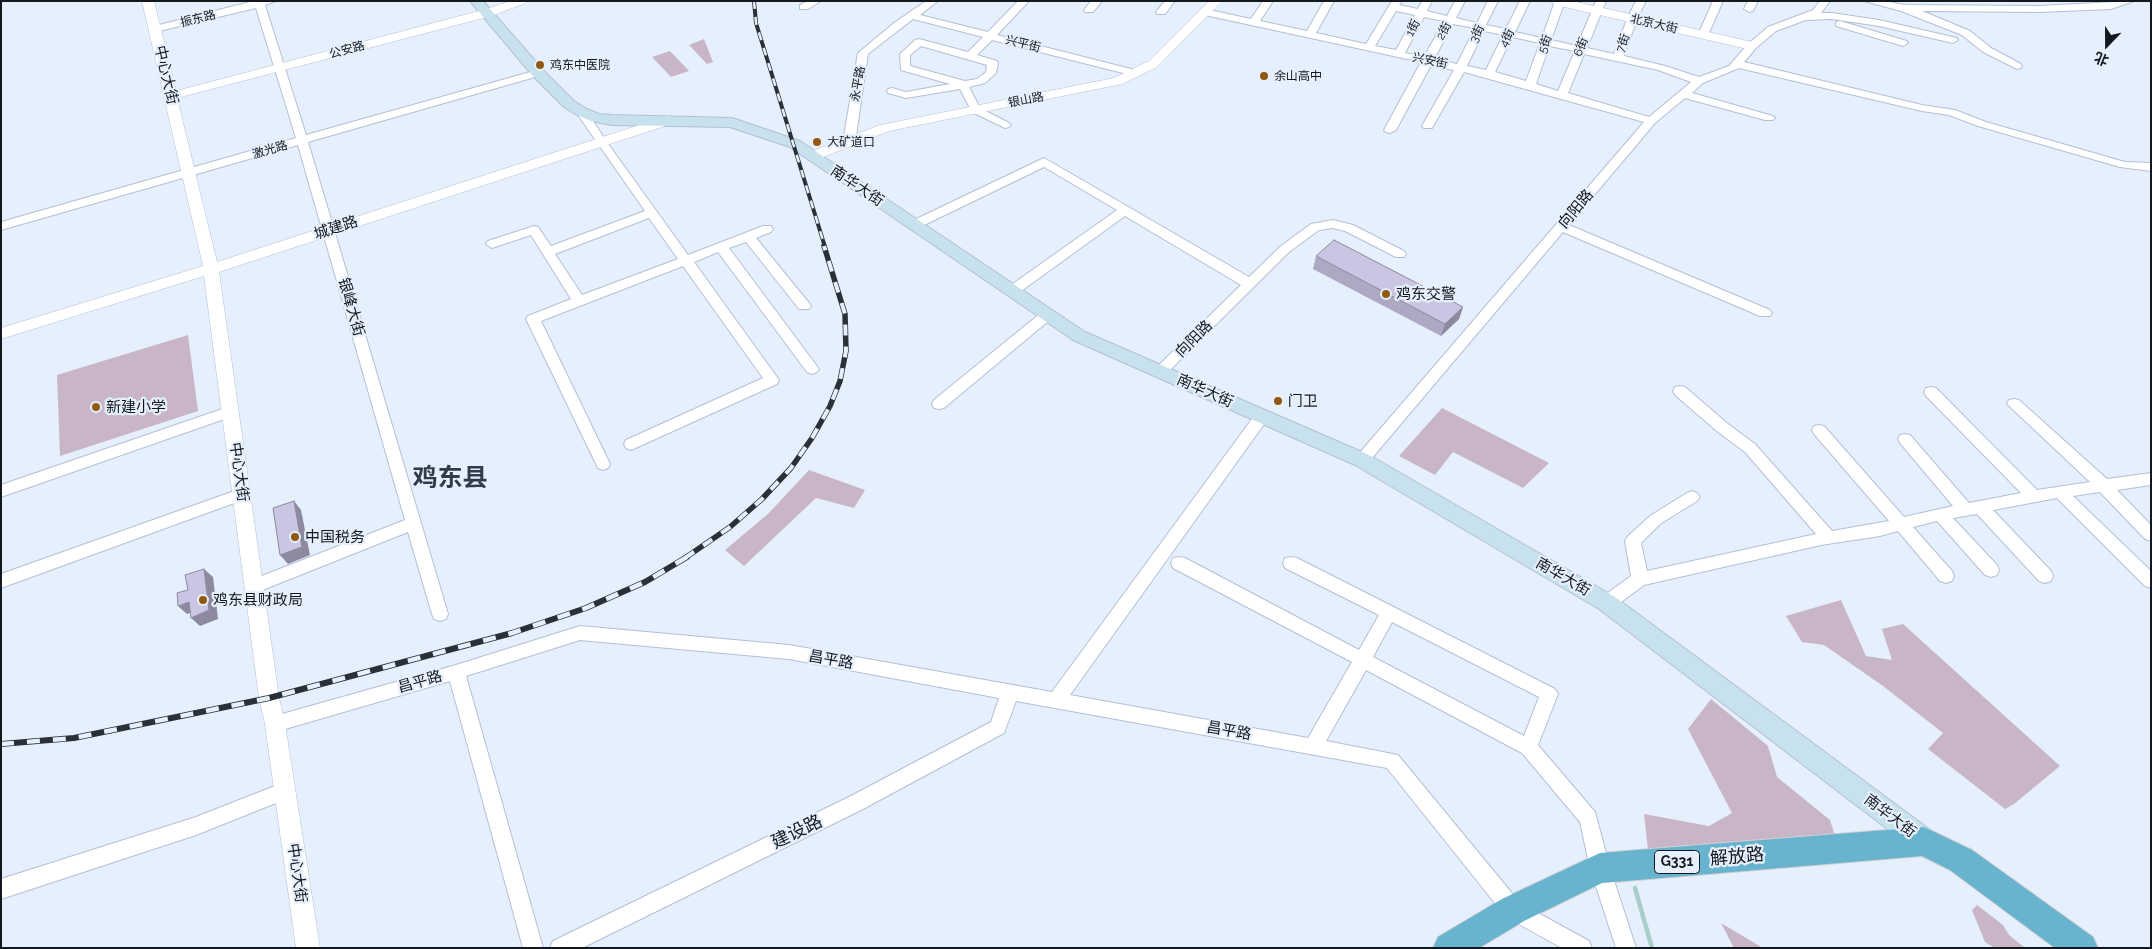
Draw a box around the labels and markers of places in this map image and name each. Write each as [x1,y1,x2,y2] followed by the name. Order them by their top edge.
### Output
[550,58,610,72] place label: 鸡东中医院
[534,59,546,71] marker: 鸡东中医院
[1274,69,1322,83] place label: 余山高中
[1258,70,1270,82] marker: 余山高中
[827,135,875,149] place label: 大矿道口
[811,136,823,148] marker: 大矿道口
[1396,285,1456,303] place label: 鸡东交警
[1380,288,1392,300] marker: 鸡东交警
[1288,392,1318,410] place label: 门卫
[1272,395,1284,407] marker: 门卫
[106,398,166,416] place label: 新建小学
[90,401,102,413] marker: 新建小学
[305,528,365,546] place label: 中国税务
[289,531,301,543] marker: 中国税务
[213,591,303,609] place label: 鸡东县财政局
[197,594,209,606] marker: 鸡东县财政局

